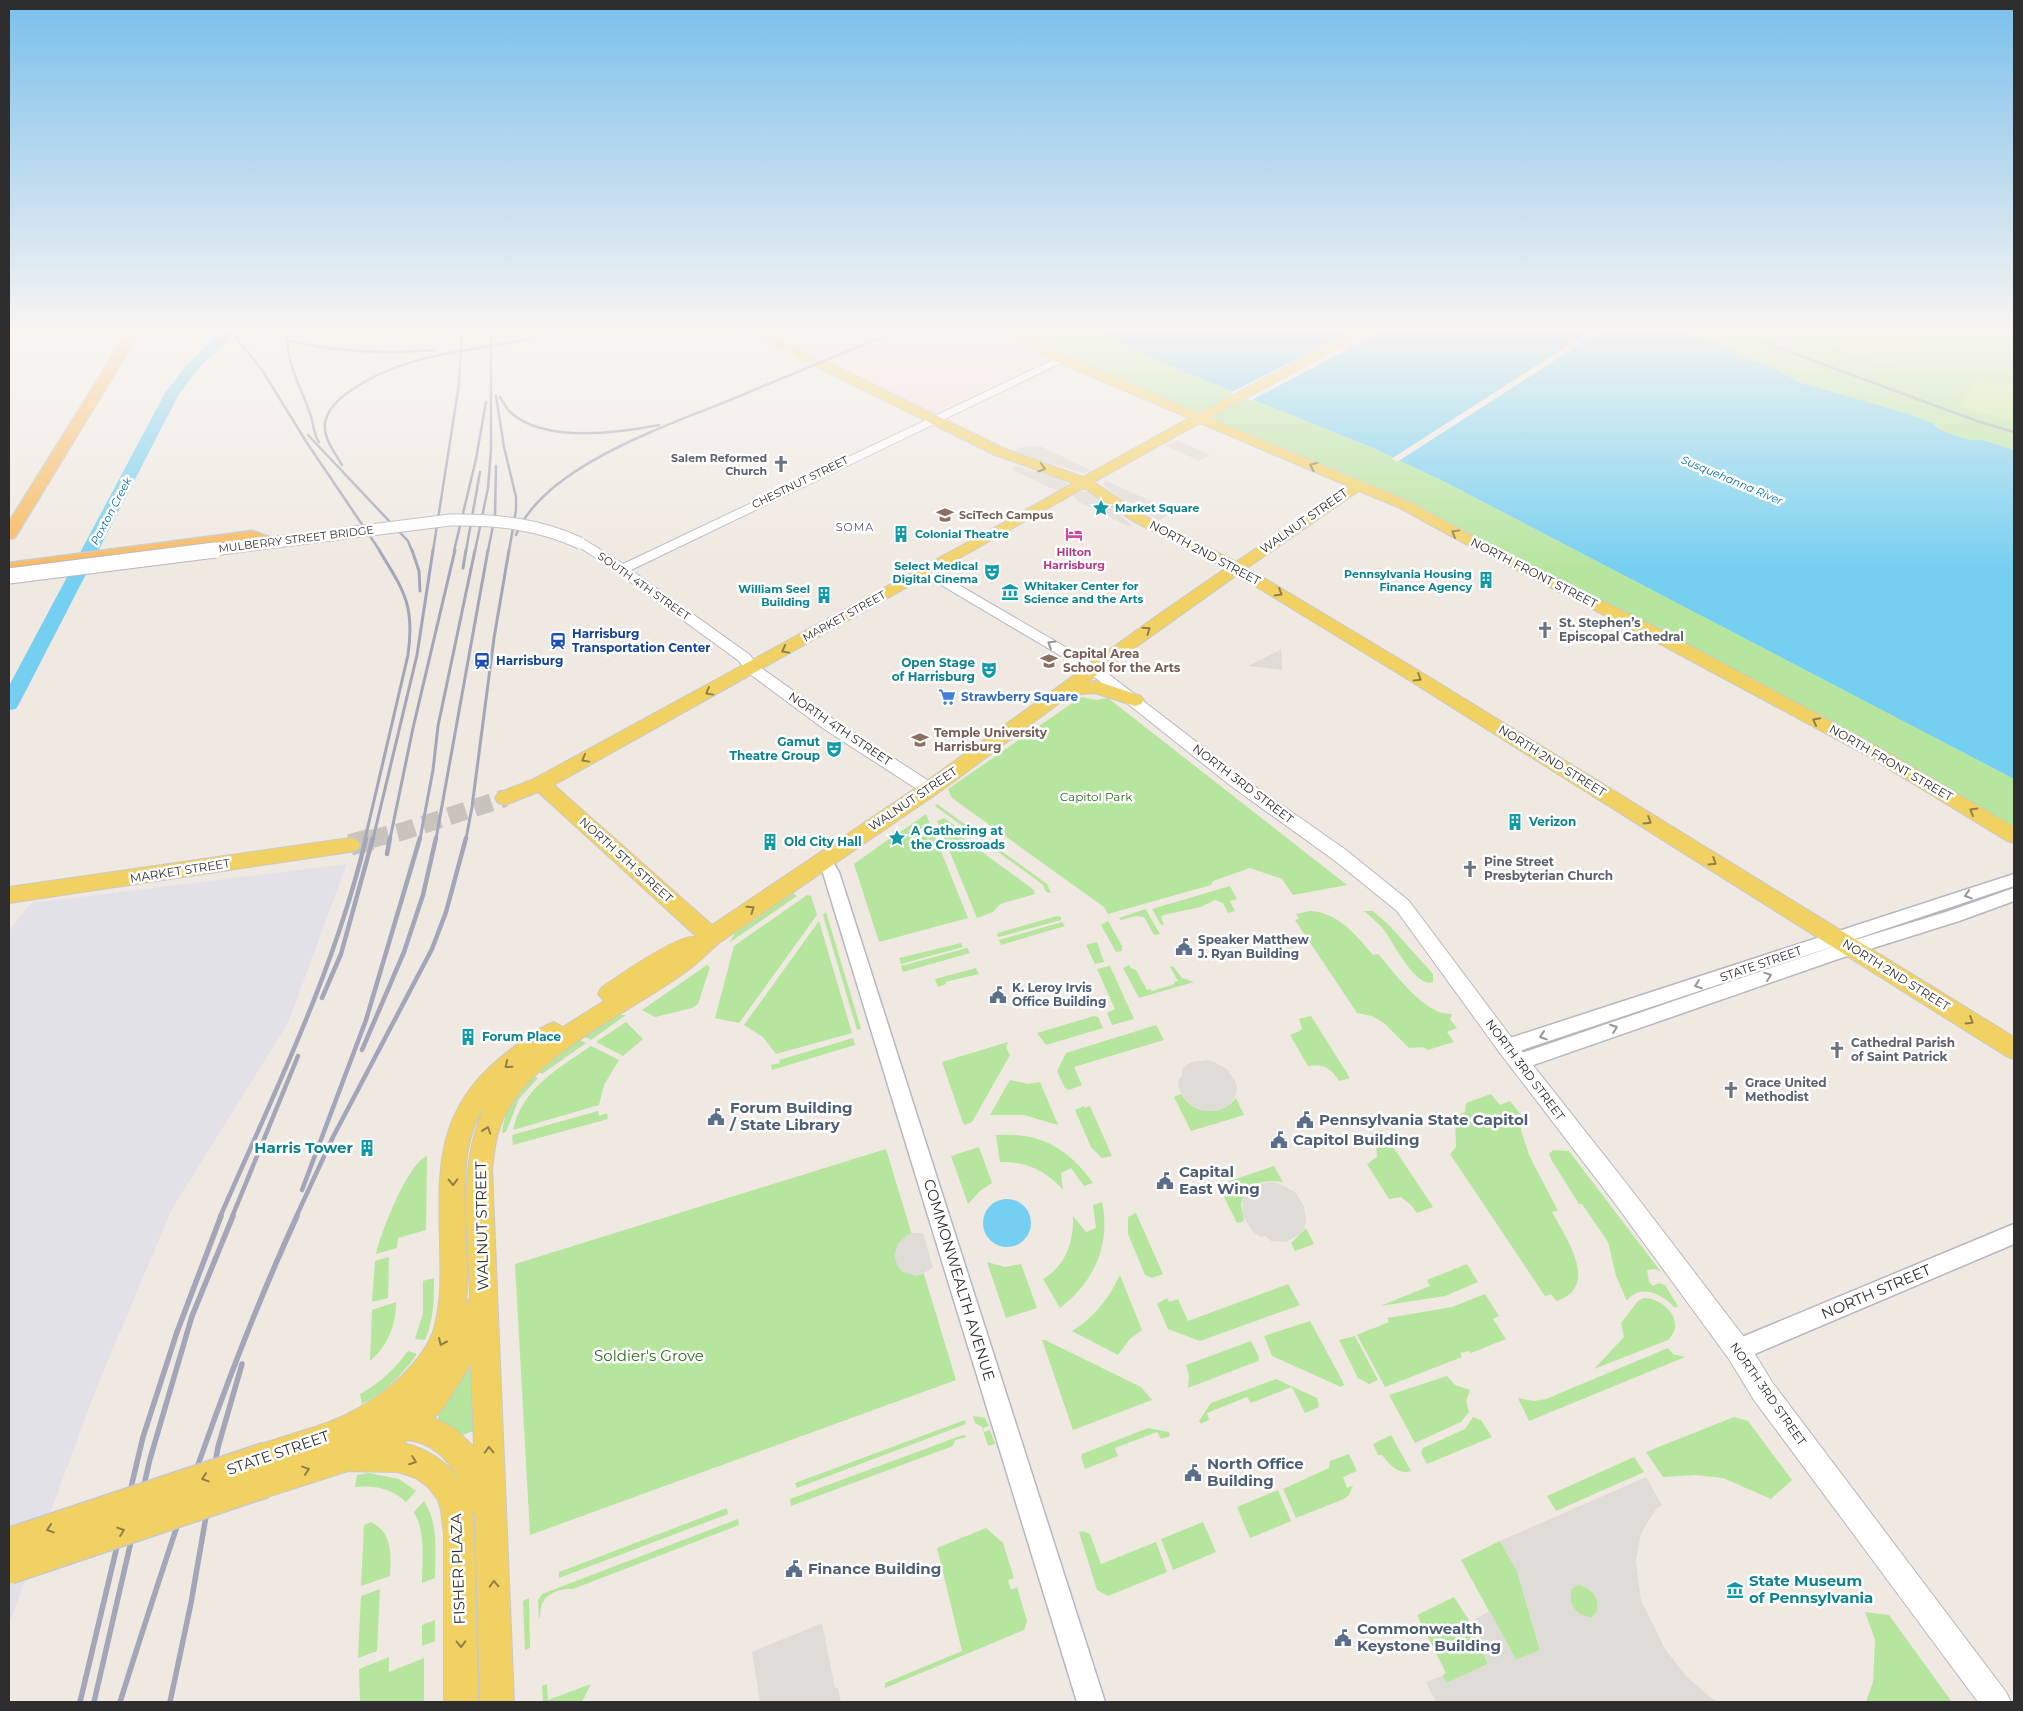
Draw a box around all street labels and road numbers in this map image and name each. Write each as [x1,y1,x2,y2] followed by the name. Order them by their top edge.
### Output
[749,452,851,511] street label: CHESTNUT STREET
[1257,485,1350,556] street label: WALNUT STREET
[1147,517,1263,588] street label: NORTH 2ND STREET
[218,523,374,555] street label: MULBERRY STREET BRIDGE
[1468,534,1600,611] street label: NORTH FRONT STREET
[595,549,693,624] street label: SOUTH 4TH STREET
[800,587,889,645] street label: MARKET STREET
[786,689,895,769] street label: NORTH 4TH STREET
[1496,721,1609,800] street label: NORTH 2ND STREET
[1827,721,1956,804] street label: NORTH FRONT STREET
[1190,741,1297,826] street label: NORTH 3RD STREET
[866,763,960,834] street label: WALNUT STREET
[577,814,676,906] street label: NORTH 5TH STREET
[129,855,231,886] street label: MARKET STREET
[1840,935,1953,1014] street label: NORTH 2ND STREET
[1718,942,1804,985] street label: STATE STREET
[1483,1016,1568,1123] street label: NORTH 3RD STREET
[471,1161,492,1291] street label: WALNUT STREET
[920,1177,999,1383] street label: COMMONWEALTH AVENUE
[1818,1260,1934,1323] street label: NORTH STREET
[1727,1339,1810,1448] street label: NORTH 3RD STREET
[224,1426,332,1479] street label: STATE STREET
[446,1513,469,1625] street label: FISHER PLAZA

